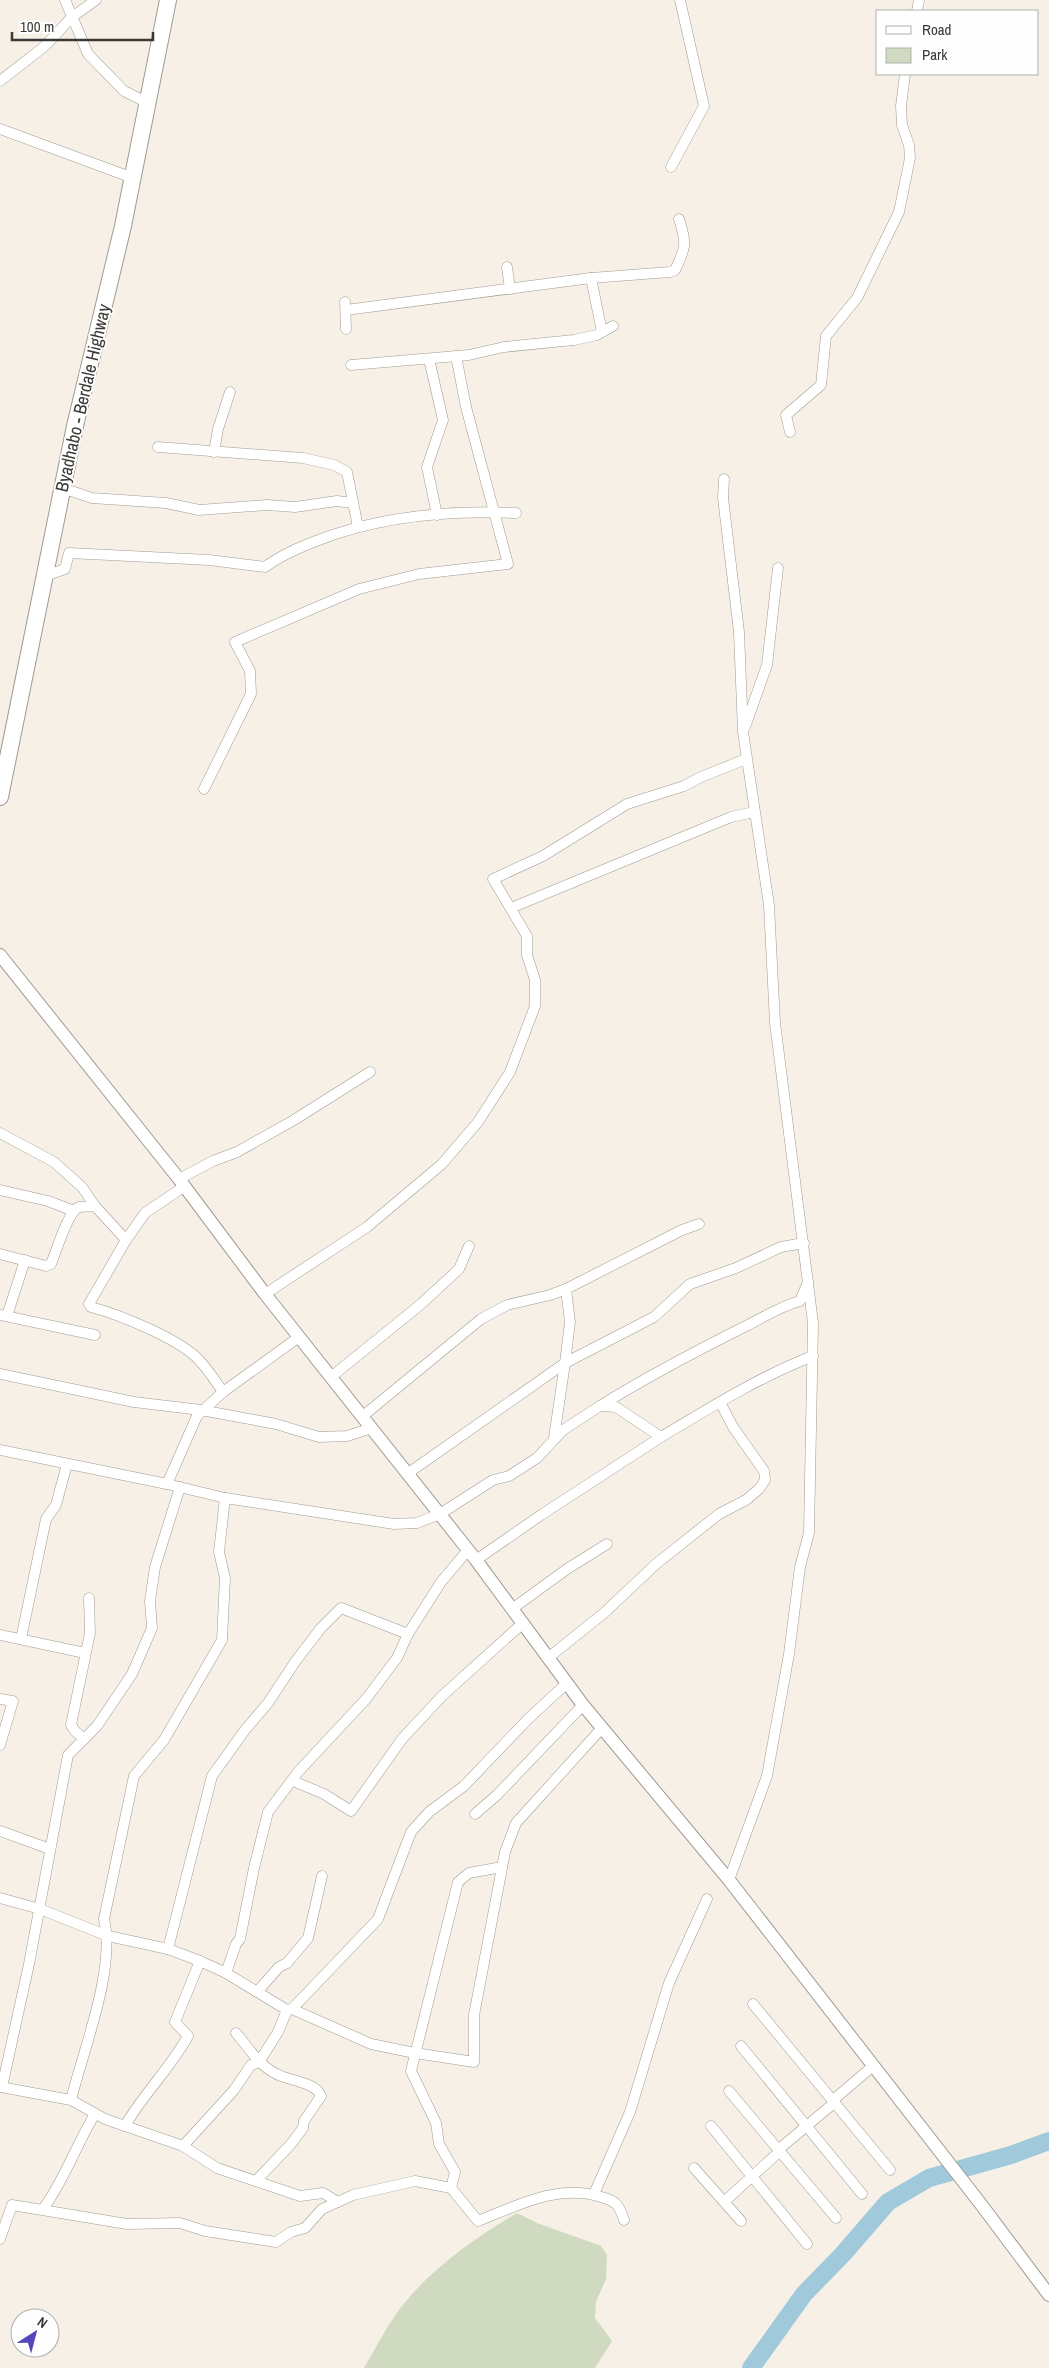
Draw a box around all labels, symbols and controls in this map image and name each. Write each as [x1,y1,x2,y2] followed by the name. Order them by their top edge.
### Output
[12,10,154,42] scale bar
[876,10,1039,75] legend
[20,16,54,37] text: 100 m
[922,19,951,40] text: Road
[922,44,948,65] text: Park
[49,301,116,494] street label: Byadhabo - Berdale Highway
[10,2308,60,2358] north arrow
[34,2313,51,2332] text: N

